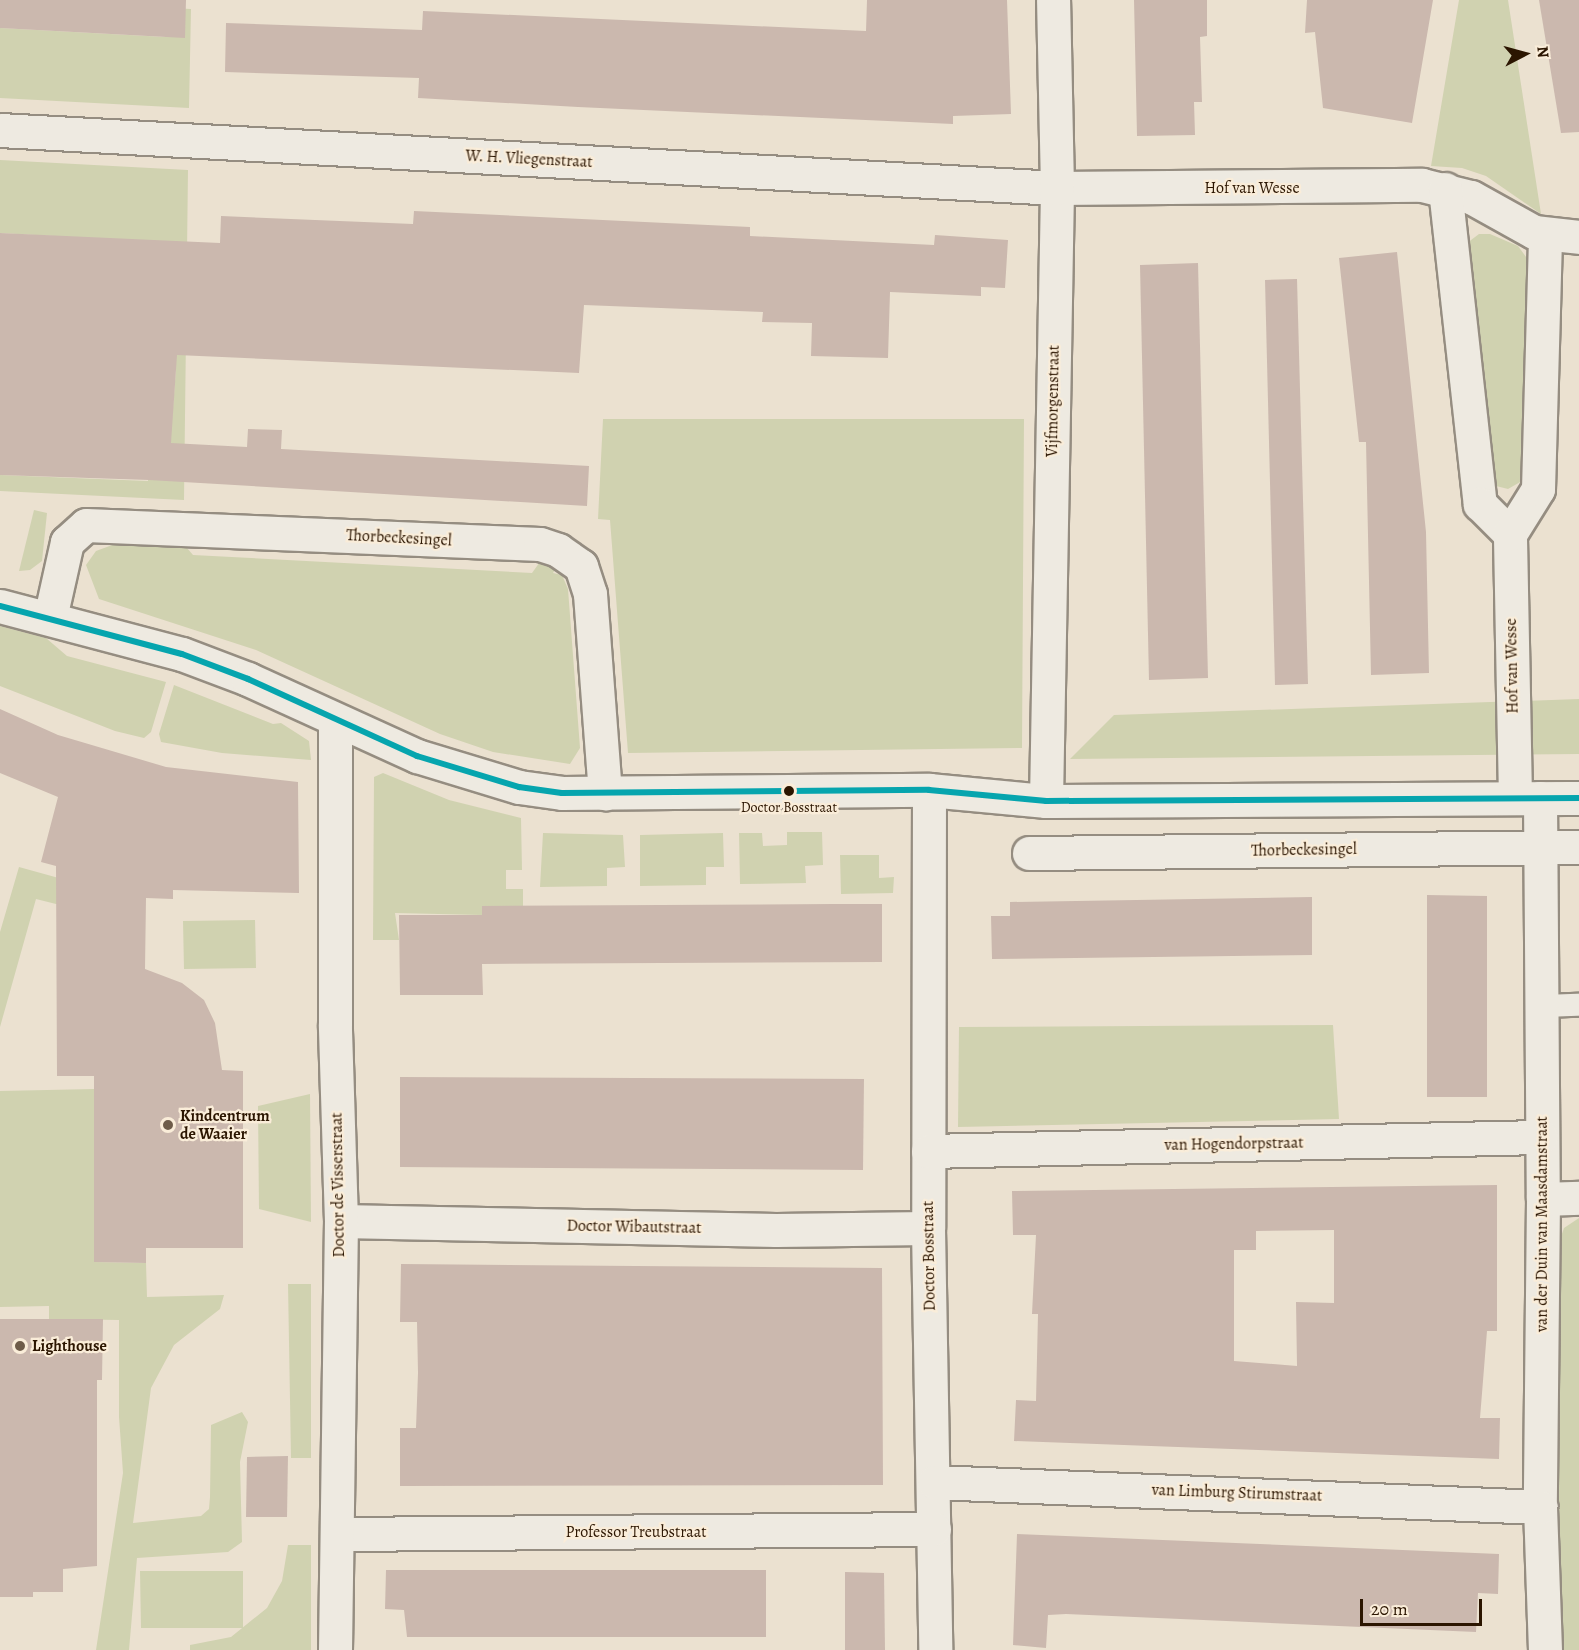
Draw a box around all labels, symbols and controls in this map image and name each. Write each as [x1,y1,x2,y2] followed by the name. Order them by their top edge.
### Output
[1495,24,1555,84] north arrow
[1531,45,1554,59] text: N
[465,146,593,172] street label: W. H. Vliegenstraat
[1204,178,1300,198] street label: Hof van Wesse
[1042,345,1064,457] street label: Vijfmorgenstraat
[346,526,452,550] street label: Thorbeckesingel
[1502,618,1522,714] street label: Hof van Wesse
[783,785,795,797] marker: Doctor Bosstraat
[741,800,837,816] place label: Doctor Bosstraat
[1251,839,1357,861] street label: Thorbeckesingel
[180,1106,270,1144] place label: Kindcentrum de Waaier
[327,1112,349,1258] street label: Doctor de Visserstraat
[1532,1116,1552,1332] street label: van der Duin van Maasdamstraat
[161,1118,175,1132] marker: Kindcentrum de Waaier
[1164,1133,1304,1155] street label: van Hogendorpstraat
[918,1201,940,1311] street label: Doctor Bosstraat
[566,1216,702,1238] street label: Doctor Wibautstraat
[32,1336,107,1356] place label: Lighthouse
[13,1339,27,1353] marker: Lighthouse
[1151,1480,1323,1506] street label: van Limburg Stirumstraat
[566,1522,706,1542] street label: Professor Treubstraat
[1363,1587,1484,1625] scale bar
[1371,1597,1408,1621] text: 20 m

